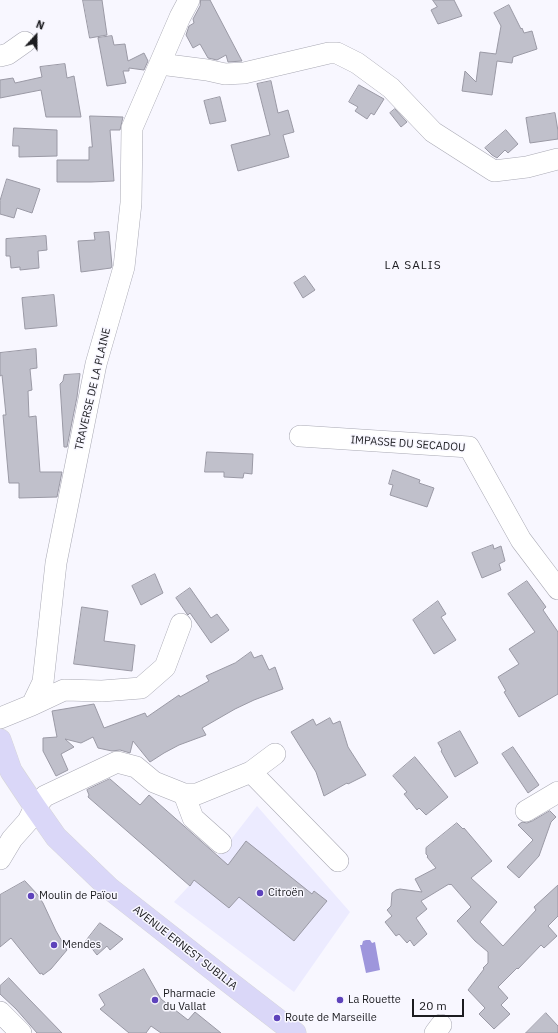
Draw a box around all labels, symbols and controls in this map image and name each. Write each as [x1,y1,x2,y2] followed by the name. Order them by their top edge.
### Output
[16,16,56,56] north arrow
[34,17,47,33] text: N
[384,259,442,273] district label: LA SALIS
[72,326,114,452] street label: TRAVERSE DE LA PLAINE
[350,433,466,455] street label: IMPASSE DU SECADOU
[268,886,304,900] place label: Citroën
[255,888,265,898] marker: Citroën
[39,889,118,903] place label: Moulin de Païou
[26,891,36,901] marker: Moulin de Païou
[130,903,240,993] street label: AVENUE ERNEST SUBILIA
[62,938,101,952] place label: Mendes
[49,940,59,950] marker: Mendes
[163,987,216,1013] place label: Pharmacie du Vallat
[414,991,466,1017] scale bar
[348,993,401,1007] place label: La Rouette
[150,995,160,1005] marker: Pharmacie du Vallat
[335,995,345,1005] marker: La Rouette
[419,998,447,1013] text: 20 m
[285,1011,377,1025] place label: Route de Marseille
[272,1013,282,1023] marker: Route de Marseille

